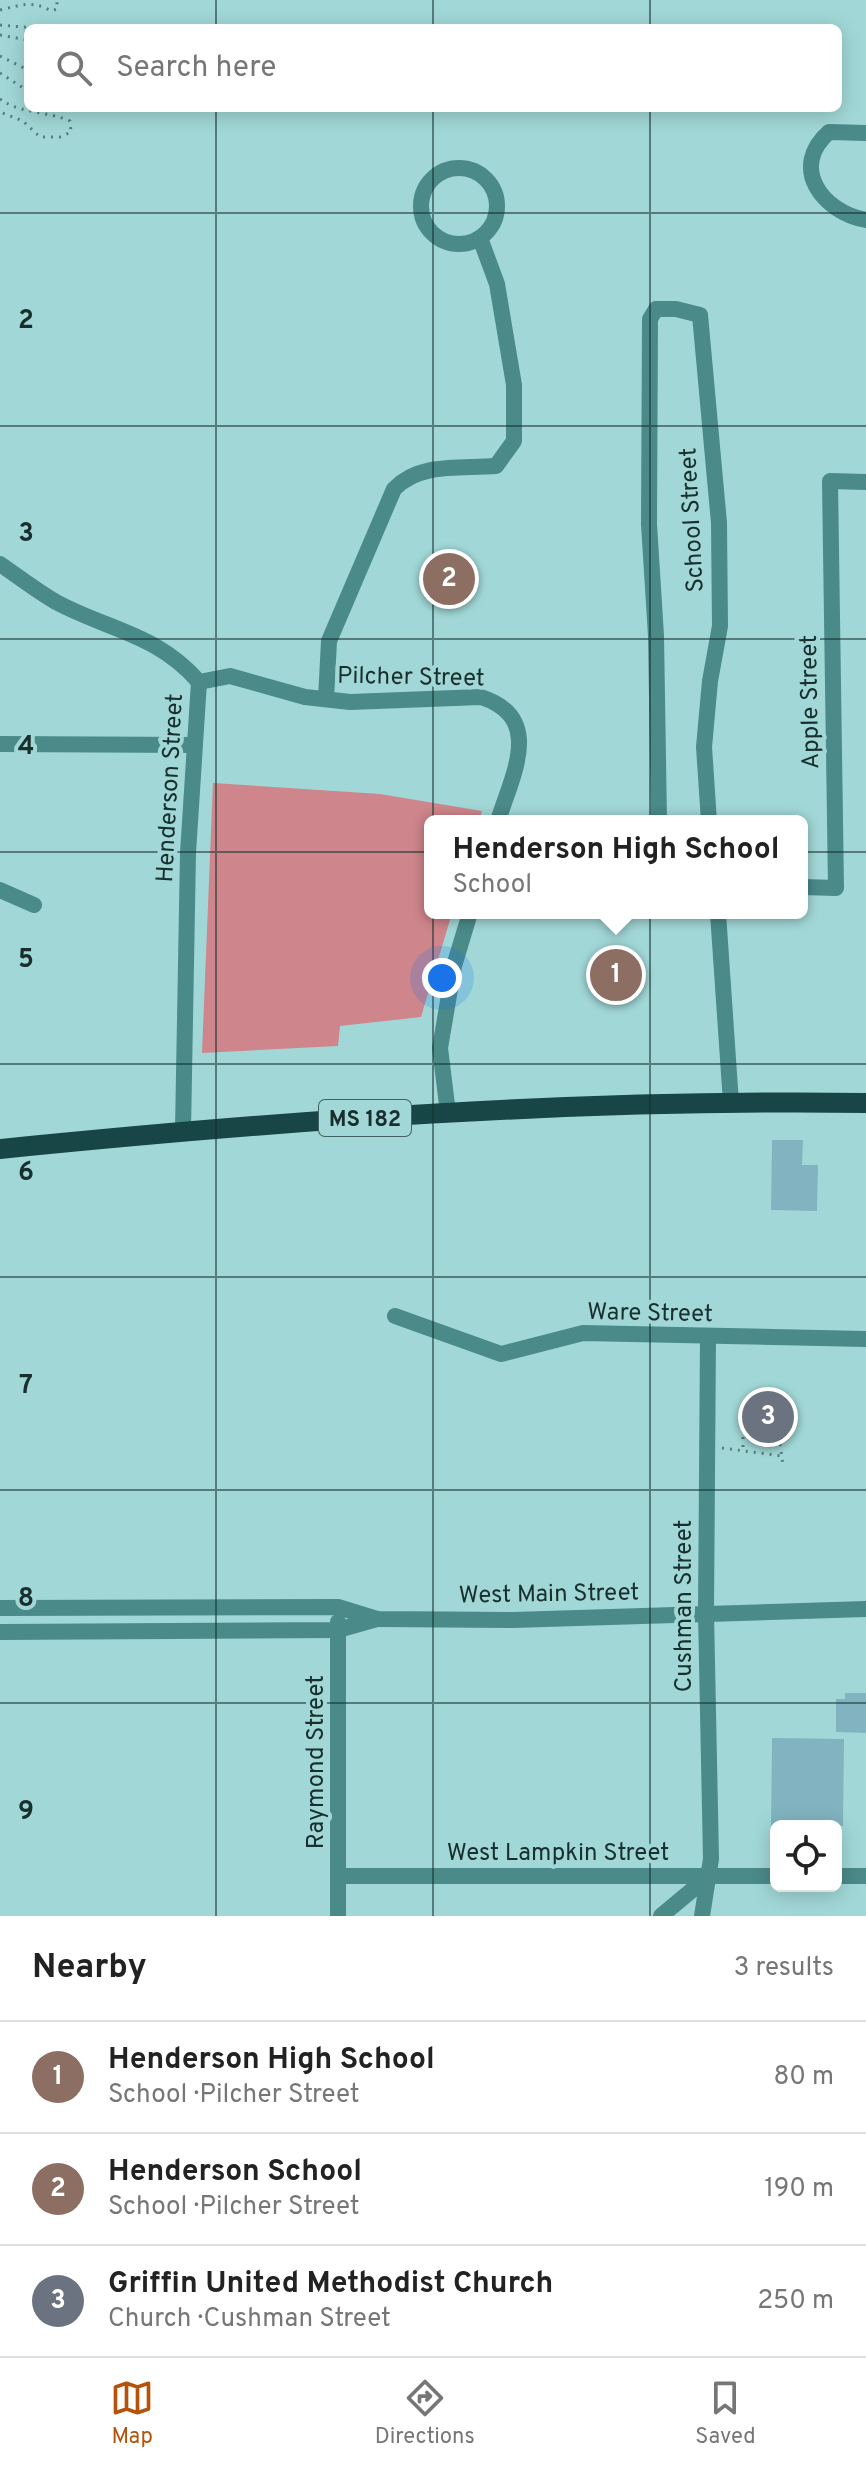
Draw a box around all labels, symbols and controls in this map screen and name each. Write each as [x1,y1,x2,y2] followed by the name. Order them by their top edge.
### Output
[24,24,842,112] search box
[52,46,96,90] icon: search
[116,50,276,87] text: Search here
[18,305,34,338] text: 2
[674,447,712,593] street label: School Street
[18,518,34,551] text: 3
[423,549,475,609] pin: 2
[795,635,827,769] street label: Apple Street
[337,662,485,694] street label: Pilcher Street
[151,693,191,883] street label: Henderson Street
[18,731,34,764] text: 4
[424,815,808,919] popup
[453,832,779,869] text: Henderson High School
[453,869,532,902] text: School
[18,944,34,977] text: 5
[590,945,642,1005] pin: 1
[422,958,462,998] your location
[319,1100,411,1136] road number: MS 182
[18,1157,34,1190] text: 6
[587,1298,713,1330] street label: Ware Street
[19,1370,33,1403] text: 7
[742,1387,794,1447] pin: 3
[670,1520,700,1692] street label: Cushman Street
[458,1578,640,1612] street label: West Main Street
[18,1583,34,1616] text: 8
[302,1675,332,1849] street label: Raymond Street
[18,1796,34,1829] text: 9
[770,1820,842,1892] map controls
[770,1820,842,1892] button: locate
[447,1839,669,1869] street label: West Lampkin Street
[32,1947,147,1990] text: Nearby
[734,1952,834,1985] text: 3 results
[108,2042,435,2079] text: Henderson High School
[53,2061,63,2094] text: 1
[774,2061,834,2094] text: 80 m
[108,2079,359,2112] text: School · Pilcher Street
[108,2154,362,2191] text: Henderson School
[50,2173,66,2206] text: 2
[764,2173,834,2206] text: 190 m
[108,2191,359,2224] text: School · Pilcher Street
[108,2266,553,2303] text: Griffin United Methodist Church
[50,2285,66,2318] text: 3
[757,2285,834,2318] text: 250 m
[108,2303,391,2336] text: Church · Cushman Street
[110,2376,154,2451] tab: Map
[375,2376,475,2451] tab: Directions
[695,2376,756,2451] tab: Saved

